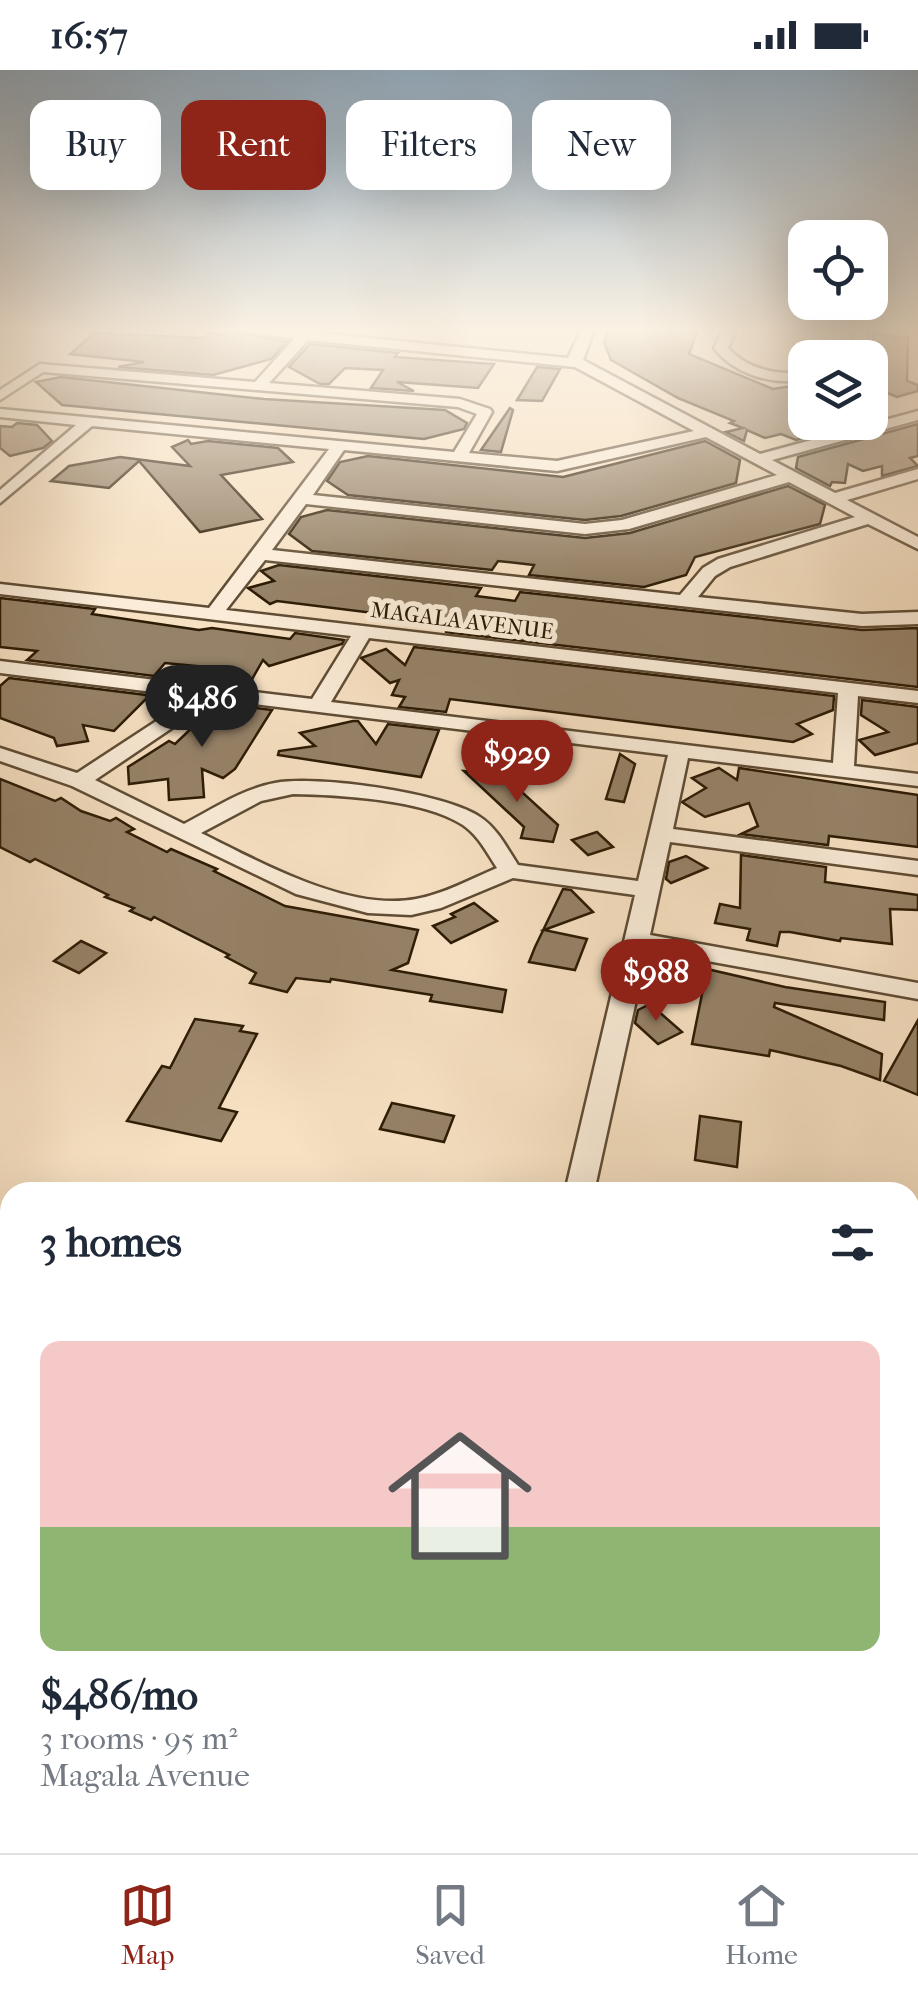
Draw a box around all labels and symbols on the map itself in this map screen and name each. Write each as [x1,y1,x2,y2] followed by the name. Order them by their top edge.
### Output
[369,597,555,645] street label: MAGALA AVENUE
[143,665,261,750] pin: $486
[458,720,576,805] pin: $929
[597,939,715,1024] pin: $988

